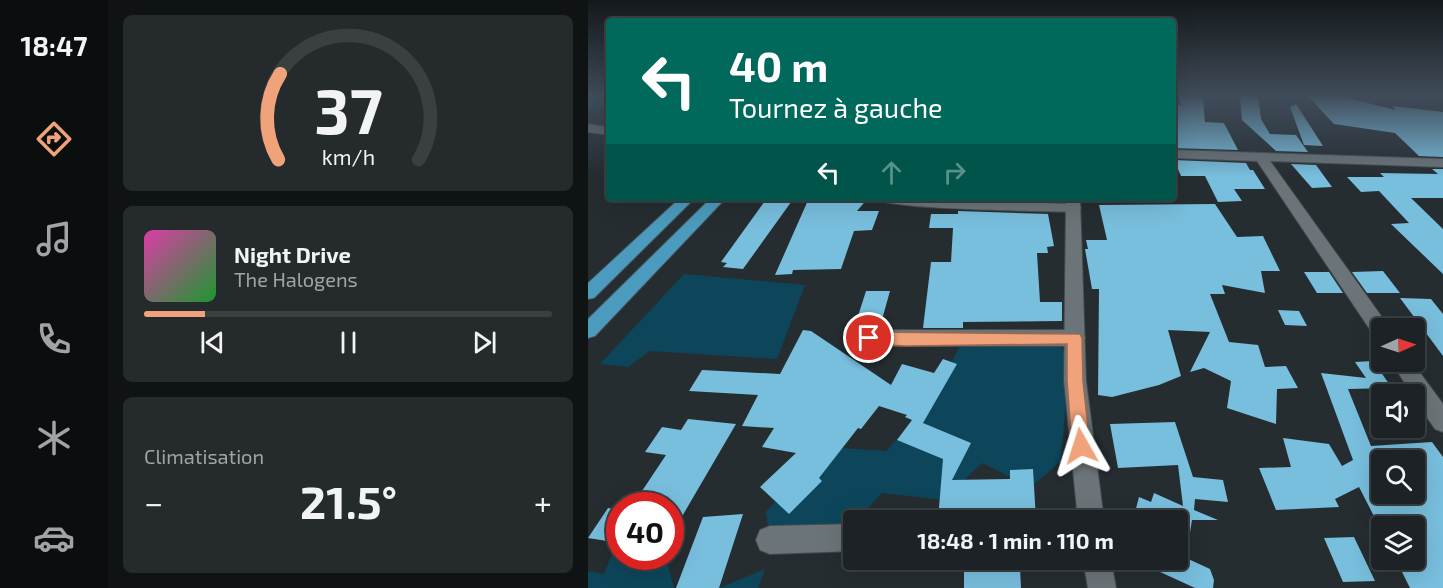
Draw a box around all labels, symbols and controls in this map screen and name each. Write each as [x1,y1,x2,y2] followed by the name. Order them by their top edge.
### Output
[21,29,87,61] text: 18:47
[729,40,828,90] text: 40 m
[630,42,708,120] icon: left
[314,72,382,147] text: 37
[729,91,943,123] text: Tournez à gauche
[33,118,75,160] icon: directions
[321,144,375,169] text: km/h
[812,156,845,189] icon: left
[875,156,908,189] icon: ahead
[938,156,971,189] icon: right
[33,218,75,260] icon: music
[234,241,351,267] text: Night Drive
[234,267,358,291] text: The Halogens
[843,312,894,363] pin
[33,318,75,360] icon: phone
[1371,318,1425,372] north arrow
[1371,318,1425,570] map controls
[852,321,885,354] icon: arrive
[196,326,229,359] icon: previous
[332,326,365,359] icon: pause
[468,326,501,359] icon: next
[1371,384,1425,438] button: sound
[1049,414,1113,478] position arrow
[33,417,75,459] icon: climate
[144,444,264,468] text: Climatisation
[1371,450,1425,504] button: search
[300,474,397,528] text: 21.5°
[144,482,163,522] text: −
[534,482,552,522] text: +
[606,492,684,570] speed limit sign: 40
[1371,516,1425,570] button: layers
[33,517,75,559] icon: car
[917,527,1114,553] text: 18:48 · 1 min · 110 m

